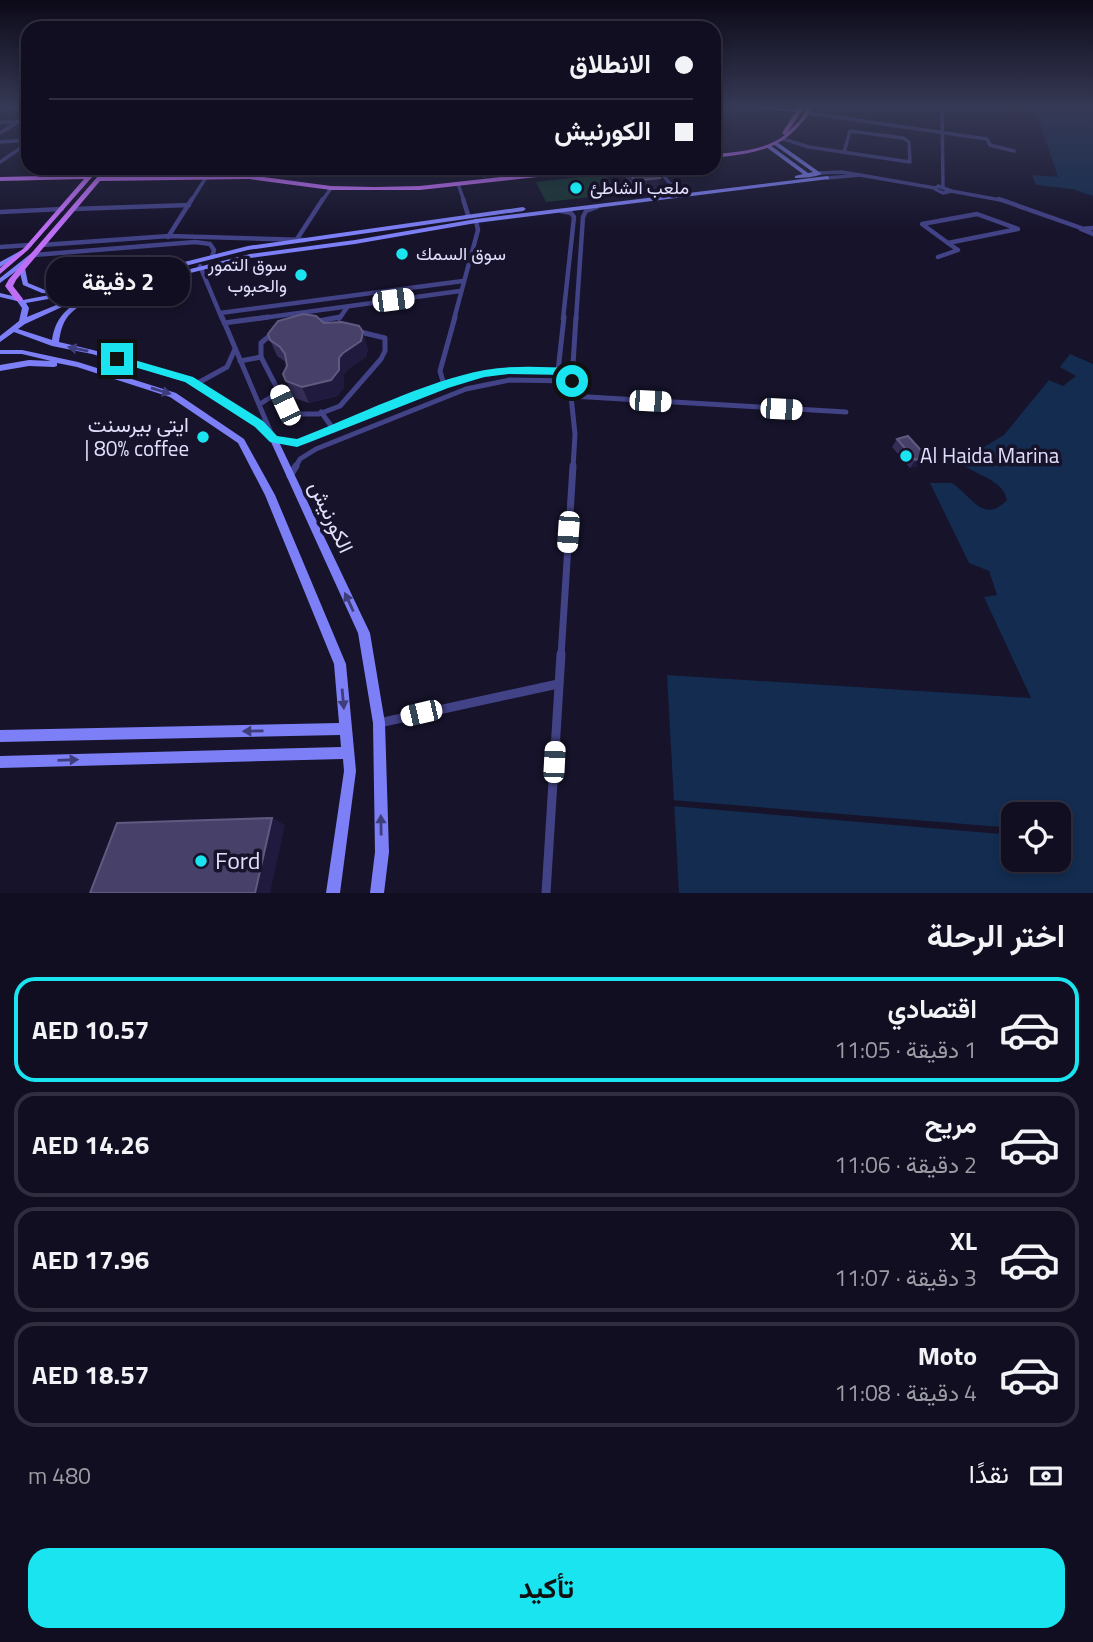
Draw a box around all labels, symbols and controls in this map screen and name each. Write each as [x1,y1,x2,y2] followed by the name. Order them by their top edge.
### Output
[569,44,651,83] text: الانطلاق
[554,111,651,150] text: الكورنيش
[590,174,689,201] place label: ملعب الشاطئ
[568,180,584,196] marker: ملعب الشاطئ
[416,240,506,267] place label: سوق السمك
[394,246,410,262] marker: سوق السمك
[207,251,287,299] place label: سوق التمور والحبوب
[45,258,189,306] callout: 2 دقيقة
[82,264,154,299] text: 2 دقيقة
[293,267,309,283] marker: سوق التمور والحبوب
[371,287,416,313] car
[67,343,89,354] one-way arrow
[101,343,133,375] route end
[556,365,588,397] route start
[267,382,304,428] car
[151,386,172,396] one-way arrow
[629,389,672,413] car
[760,397,803,421] car
[85,408,189,464] place label: ايتي بيرسنت | 80% coffee
[195,429,211,445] marker: ايتي بيرسنت | 80% coffee
[920,439,1060,471] place label: Al Haida Marina
[898,448,914,464] marker: Al Haida Marina
[301,475,363,558] street label: الكورنيش
[557,510,580,554] car
[344,592,355,612] one-way arrow
[338,688,349,710] one-way arrow
[399,698,444,728] car
[242,725,264,737] one-way arrow
[543,740,566,784] car
[57,754,79,765] one-way arrow
[1001,802,1071,872] map controls
[1001,802,1071,872] button: locate
[376,814,387,836] one-way arrow
[215,842,261,878] place label: Ford
[193,853,209,869] marker: Ford
[927,911,1065,959] text: اختر الرحلة
[888,989,977,1028] text: اقتصادي
[998,998,1061,1061] icon: car
[32,1010,149,1049] text: AED 10.57
[834,1032,977,1067] text: 1 دقيقة · 11:05
[925,1104,977,1143] text: مريح
[998,1113,1061,1176] icon: car
[32,1125,149,1164] text: AED 14.26
[834,1147,977,1182] text: 2 دقيقة · 11:06
[950,1221,977,1260] text: XL
[998,1228,1061,1291] icon: car
[32,1240,149,1279] text: AED 17.96
[834,1260,977,1295] text: 3 دقيقة · 11:07
[918,1336,977,1375] text: Moto
[998,1343,1061,1406] icon: car
[32,1355,149,1394] text: AED 18.57
[834,1375,977,1410] text: 4 دقيقة · 11:08
[969,1454,1009,1493] text: نقدًا
[1027,1457,1065,1495] icon: cash
[28,1458,91,1493] text: 480 m
[28,1548,1065,1628] button: تأكيد

